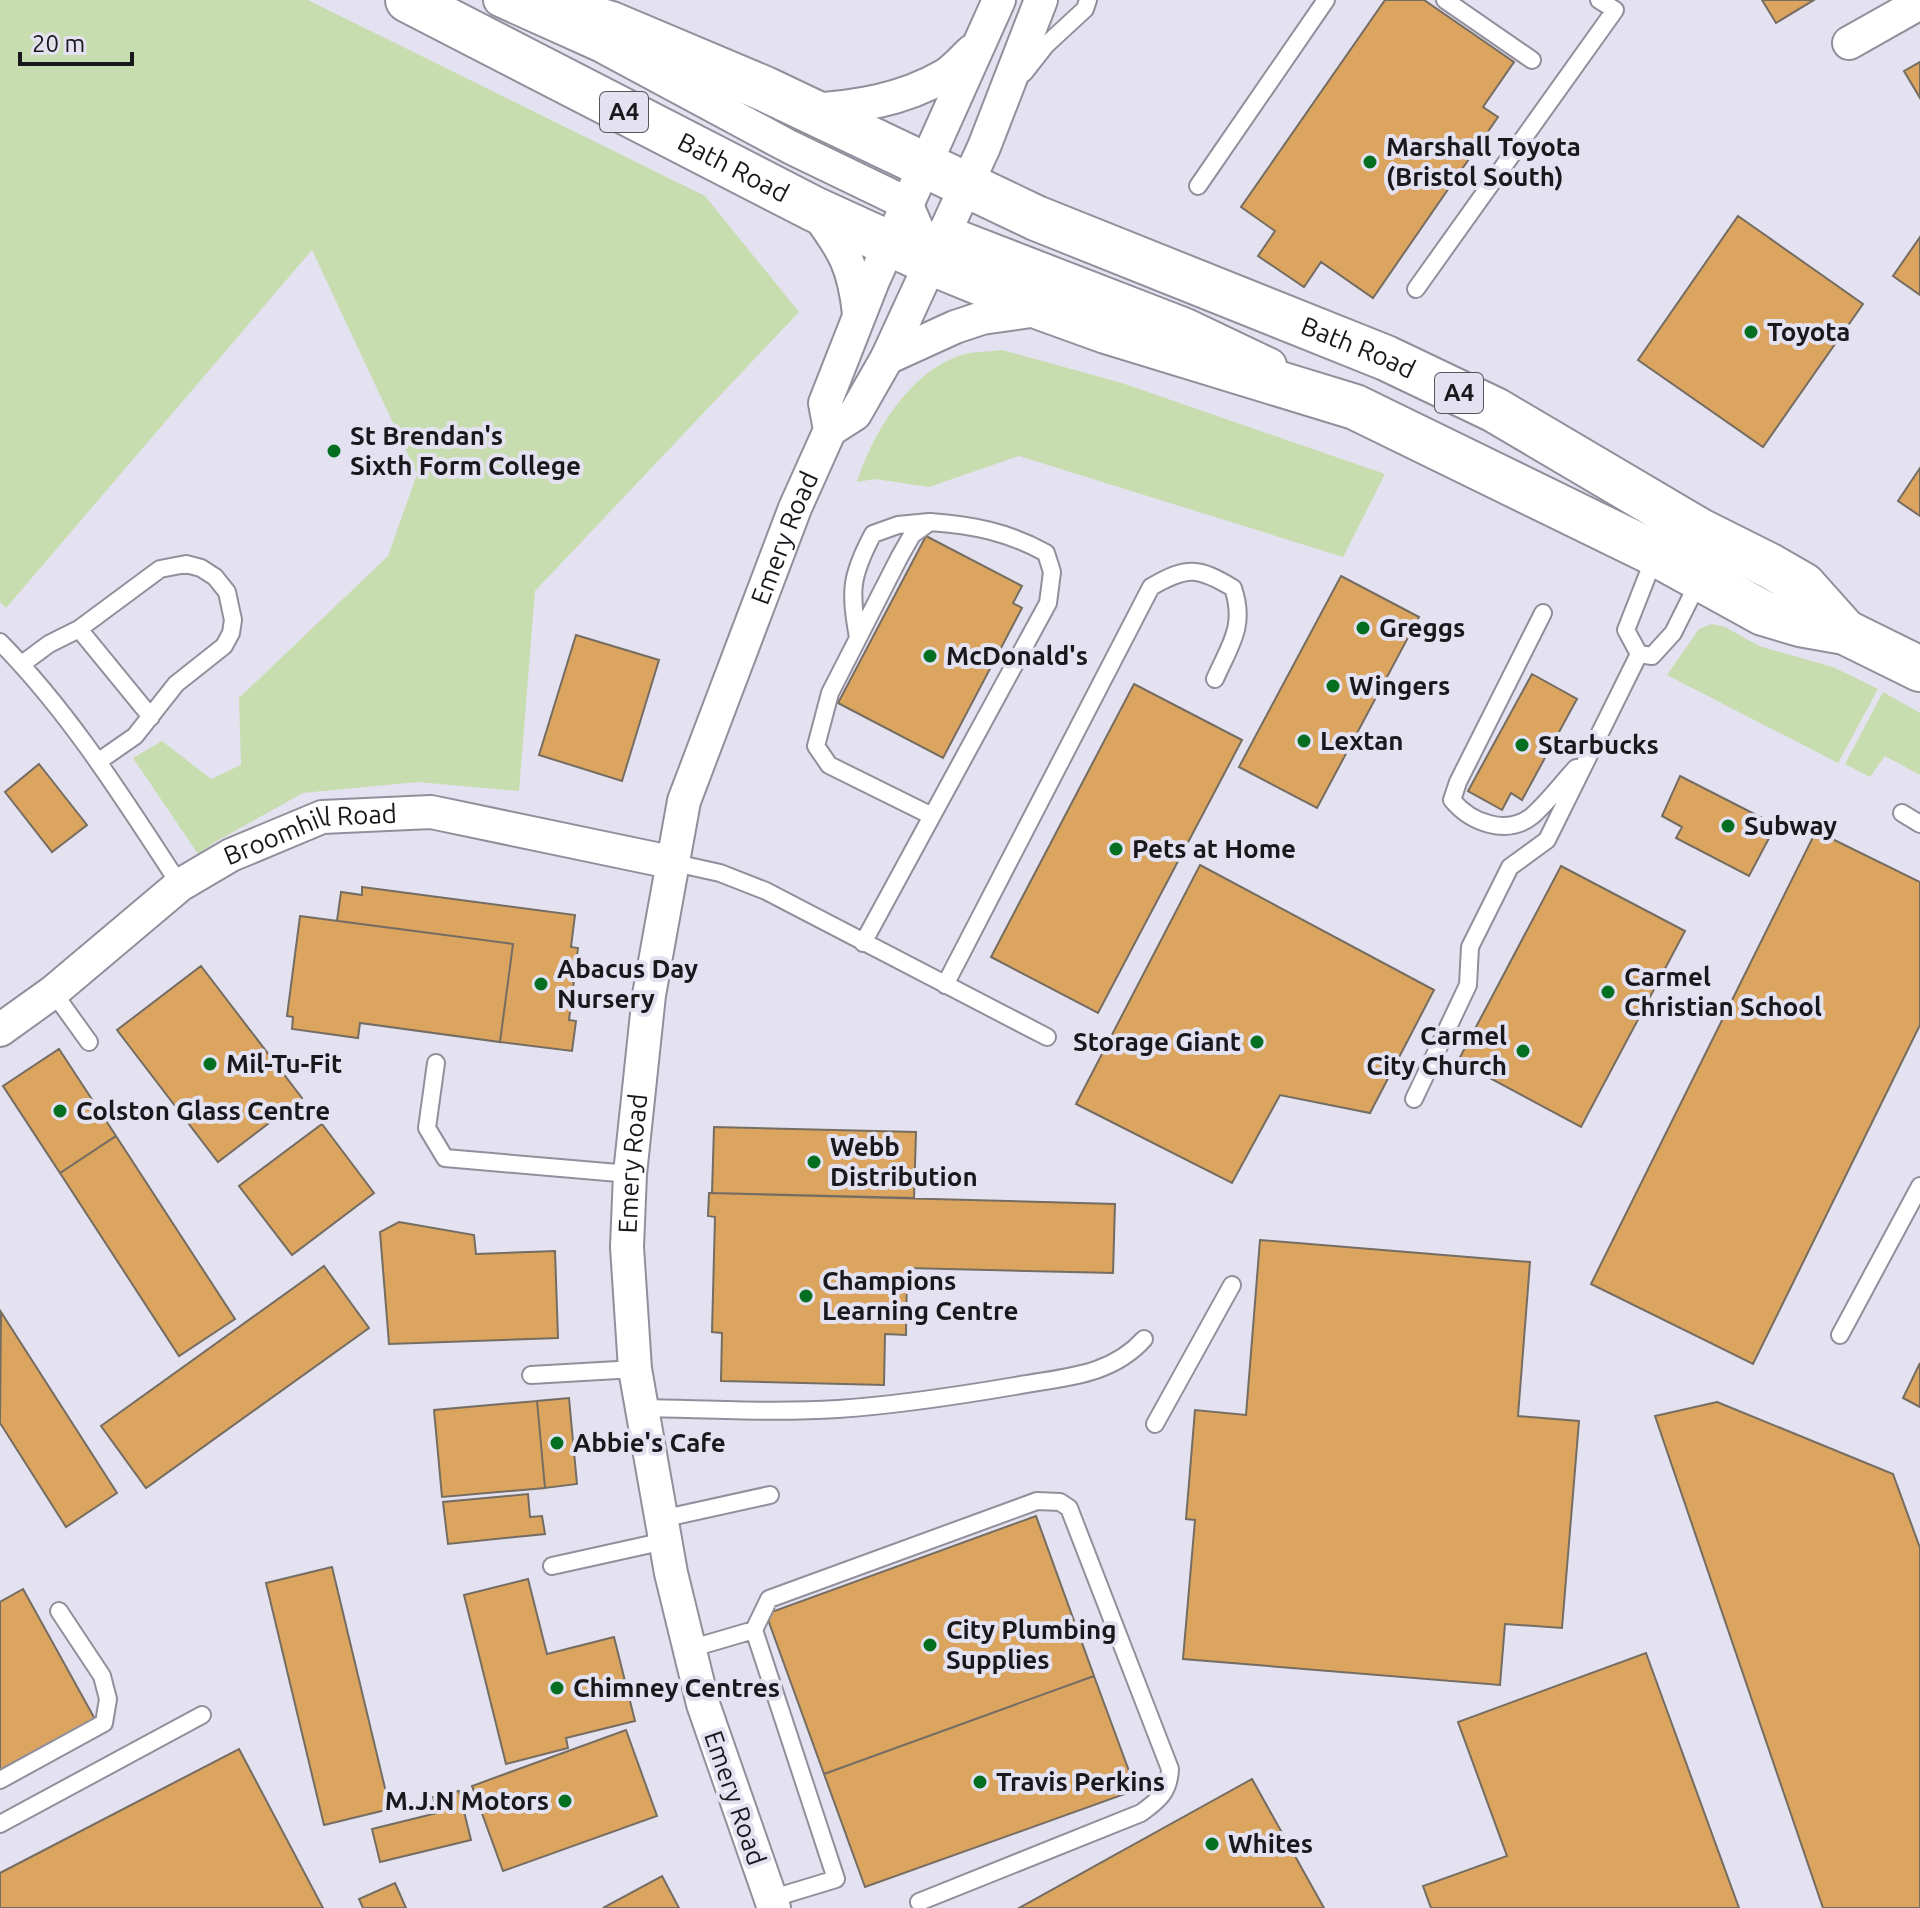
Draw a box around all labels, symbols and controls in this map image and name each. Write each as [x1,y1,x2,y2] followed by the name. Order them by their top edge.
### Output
[20,16,132,66] scale bar
[32,30,85,57] text: 20 m
[600,92,648,132] road number: A4
[673,127,794,208] street label: Bath Road
[1386,132,1581,191] place label: Marshall Toyota (Bristol South)
[1361,153,1379,171] marker: Marshall Toyota (Bristol South)
[1297,311,1420,384] street label: Bath Road
[1767,317,1850,346] place label: Toyota
[1742,323,1760,341] marker: Toyota
[1435,373,1483,413] road number: A4
[350,421,581,480] place label: St Brendan's Sixth Form College
[325,442,343,460] marker: St Brendan's Sixth Form College
[745,467,823,608] street label: Emery Road
[1379,613,1465,642] place label: Greggs
[1354,619,1372,637] marker: Greggs
[946,641,1088,670] place label: McDonald's
[921,647,939,665] marker: McDonald's
[1349,671,1450,700] place label: Wingers
[1324,677,1342,695] marker: Wingers
[1320,726,1404,755] place label: Lextan
[1538,730,1659,759] place label: Starbucks
[1295,732,1313,750] marker: Lextan
[1513,736,1531,754] marker: Starbucks
[219,799,397,870] street label: Broomhill Road
[1744,811,1837,840] place label: Subway
[1719,817,1737,835] marker: Subway
[1132,834,1296,863] place label: Pets at Home
[1107,840,1125,858] marker: Pets at Home
[557,954,698,1013] place label: Abacus Day Nursery
[1624,962,1822,1021] place label: Carmel Christian School
[532,975,550,993] marker: Abacus Day Nursery
[1599,983,1617,1001] marker: Carmel Christian School
[1366,1021,1507,1080] place label: Carmel City Church
[1073,1027,1241,1056] place label: Storage Giant
[1248,1033,1266,1051] marker: Storage Giant
[1514,1042,1532,1060] marker: Carmel City Church
[226,1049,342,1078] place label: Mil-Tu-Fit
[201,1055,219,1073] marker: Mil-Tu-Fit
[613,1092,652,1234] street label: Emery Road
[76,1096,330,1125] place label: Colston Glass Centre
[51,1102,69,1120] marker: Colston Glass Centre
[830,1132,978,1191] place label: Webb Distribution
[805,1153,823,1171] marker: Webb Distribution
[822,1266,1018,1325] place label: Champions Learning Centre
[797,1287,815,1305] marker: Champions Learning Centre
[573,1428,726,1457] place label: Abbie's Cafe
[548,1434,566,1452] marker: Abbie's Cafe
[946,1615,1117,1674] place label: City Plumbing Supplies
[921,1636,939,1654] marker: City Plumbing Supplies
[573,1673,780,1702] place label: Chimney Centres
[548,1679,566,1697] marker: Chimney Centres
[699,1727,772,1869] street label: Emery Road
[996,1767,1165,1796] place label: Travis Perkins
[971,1773,989,1791] marker: Travis Perkins
[385,1786,549,1815] place label: M.J.N Motors
[556,1792,574,1810] marker: M.J.N Motors
[1228,1829,1313,1858] place label: Whites
[1203,1835,1221,1853] marker: Whites

